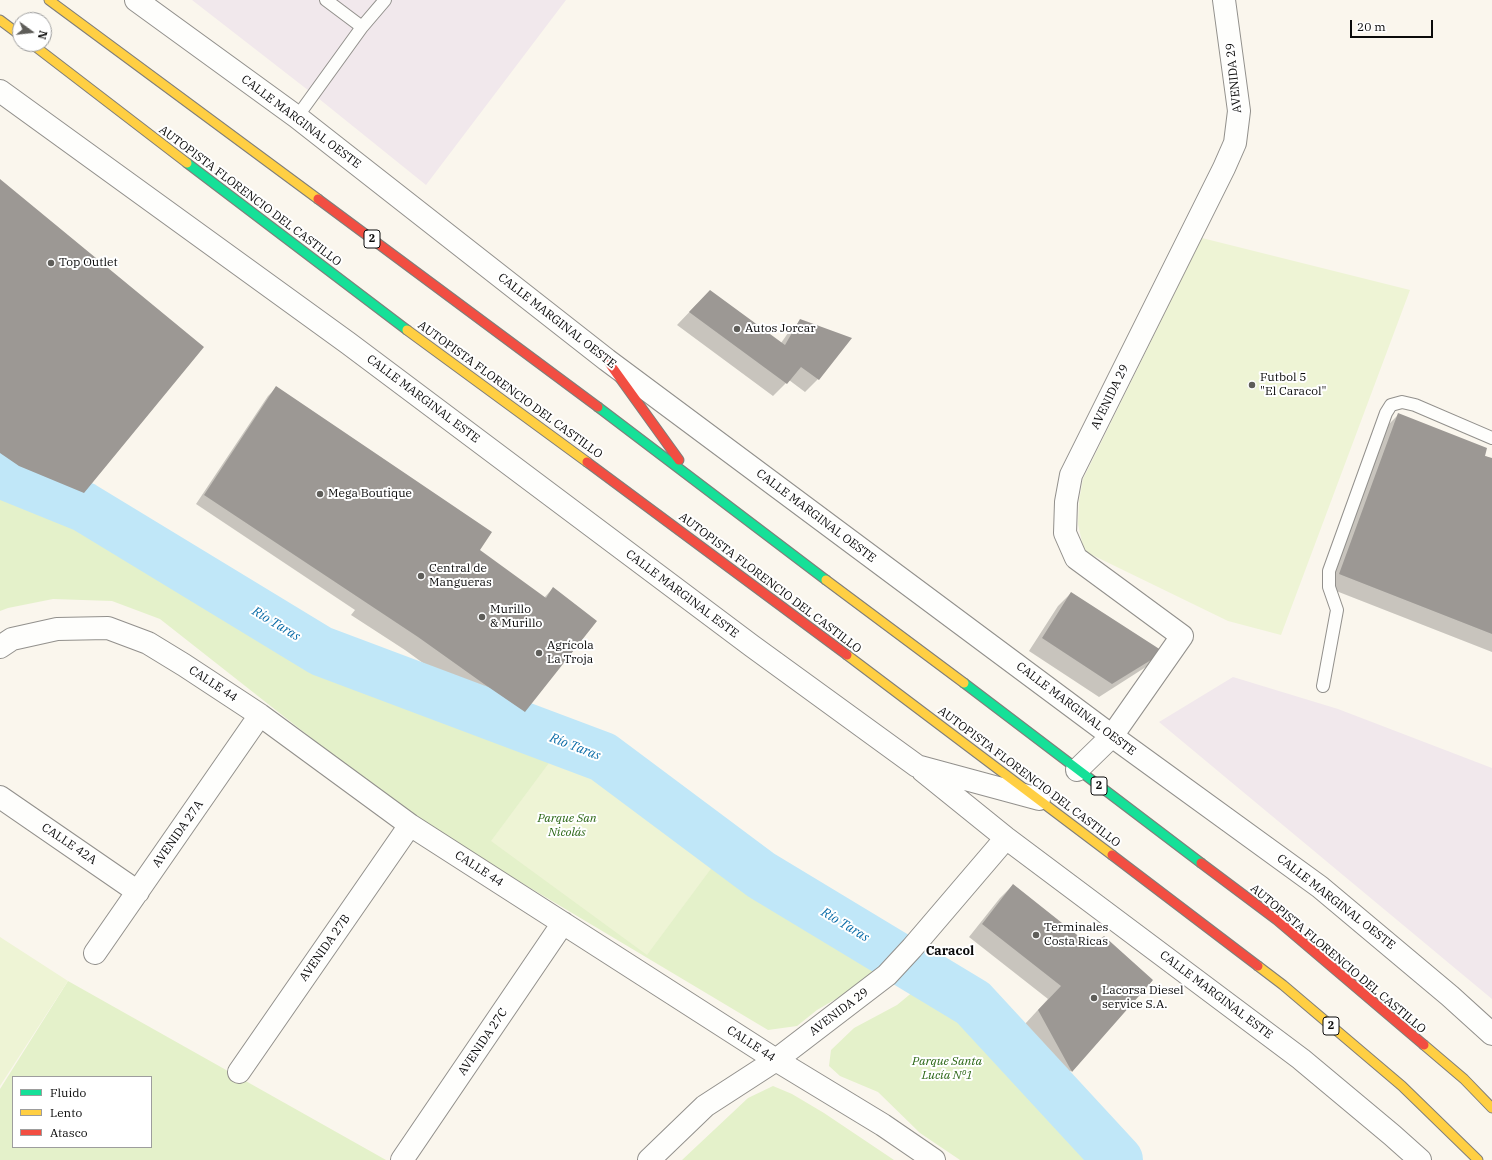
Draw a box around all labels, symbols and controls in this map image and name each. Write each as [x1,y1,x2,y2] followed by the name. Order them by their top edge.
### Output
[12,12,52,52] north arrow
[1352,12,1435,38] scale bar
[1357,19,1386,34] text: 20 m
[35,29,51,41] text: N
[1223,42,1245,114] street label: AVENIDA 29
[238,72,364,172] street label: CALLE MARGINAL OESTE
[156,123,344,269] street label: AUTOPISTA FLORENCIO DEL CASTILLO
[364,230,380,248] road number: 2
[59,256,118,270] place label: Top Outlet
[46,258,56,268] marker: Top Outlet
[495,270,619,372] street label: CALLE MARGINAL OESTE
[415,318,605,462] street label: AUTOPISTA FLORENCIO DEL CASTILLO
[745,322,816,336] place label: Autos Jorcar
[732,324,742,334] marker: Autos Jorcar
[364,352,482,446] street label: CALLE MARGINAL ESTE
[1088,362,1132,432] street label: AVENIDA 29
[1260,371,1327,399] place label: Futbol 5 "El Caracol"
[1247,380,1257,390] marker: Futbol 5 "El Caracol"
[753,466,879,566] street label: CALLE MARGINAL OESTE
[328,487,412,501] place label: Mega Boutique
[315,489,325,499] marker: Mega Boutique
[676,510,864,656] street label: AUTOPISTA FLORENCIO DEL CASTILLO
[623,547,741,641] street label: CALLE MARGINAL ESTE
[429,562,492,590] place label: Central de Mangueras
[416,571,426,581] marker: Central de Mangueras
[490,603,542,631] place label: Murillo & Murillo
[249,604,303,644] water label: Río Taras
[477,612,487,622] marker: Murillo & Murillo
[547,639,594,667] place label: Agrícola La Troja
[534,648,544,658] marker: Agrícola La Troja
[1013,659,1139,759] street label: CALLE MARGINAL OESTE
[186,663,240,705] street label: CALLE 44
[935,704,1123,850] street label: AUTOPISTA FLORENCIO DEL CASTILLO
[547,730,603,764] water label: Río Taras
[1091,777,1107,795] road number: 2
[150,798,206,870] street label: AVENIDA 27A
[537,812,597,840] park label: Parque San Nicolás
[39,820,99,868] street label: CALLE 42A
[452,848,506,890] street label: CALLE 44
[1274,851,1398,953] street label: CALLE MARGINAL OESTE
[1247,881,1429,1037] street label: AUTOPISTA FLORENCIO DEL CASTILLO
[818,905,872,945] water label: Río Taras
[297,912,353,984] street label: AVENIDA 27B
[1044,921,1108,949] place label: Terminales Costa Ricas
[1031,930,1041,940] marker: Terminales Costa Ricas
[926,943,974,959] district label: Caracol
[1157,948,1275,1042] street label: CALLE MARGINAL ESTE
[1102,984,1184,1012] place label: Lacorsa Diesel service S.A.
[807,985,871,1039] street label: AVENIDA 29
[1089,993,1099,1003] marker: Lacorsa Diesel service S.A.
[455,1006,511,1078] street label: AVENIDA 27C
[1323,1017,1339,1035] road number: 2
[724,1023,778,1065] street label: CALLE 44
[912,1055,982,1083] park label: Parque Santa Lucía Nº1
[12,1076,152,1148] legend
[50,1085,86,1100] text: Fluido
[50,1105,82,1120] text: Lento
[50,1125,88,1140] text: Atasco

